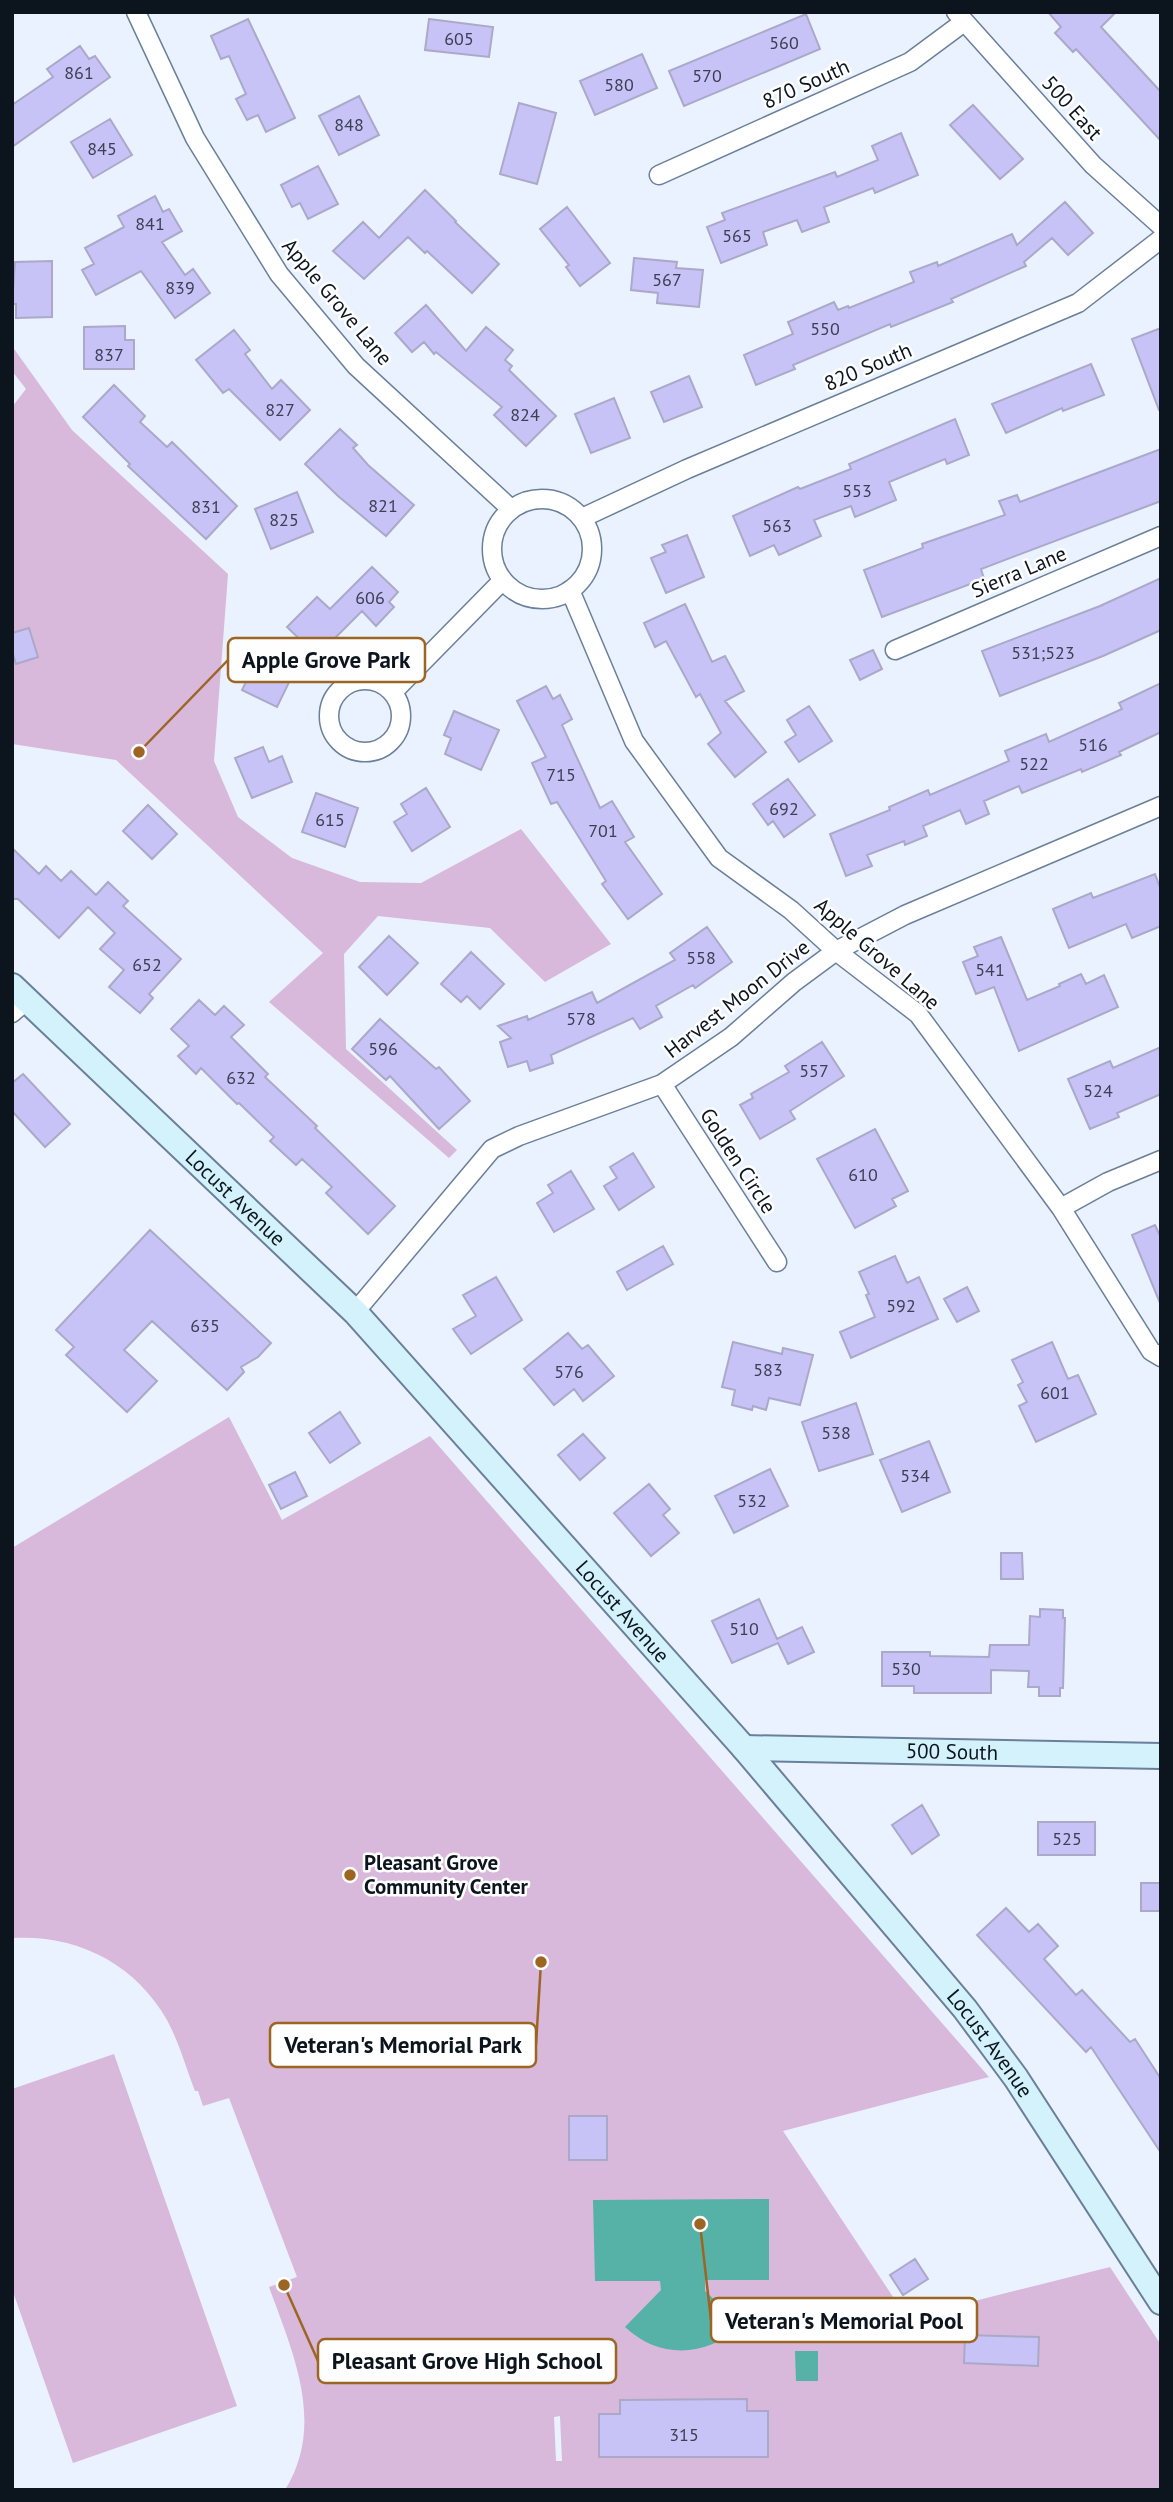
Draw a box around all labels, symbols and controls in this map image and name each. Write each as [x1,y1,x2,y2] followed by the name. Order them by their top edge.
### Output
[444,27,474,50] house number: 605
[769,31,799,54] house number: 560
[758,52,853,115] street label: 870 South
[64,61,94,84] house number: 861
[692,64,722,87] house number: 570
[1036,70,1108,146] street label: 500 East
[604,73,634,96] house number: 580
[334,113,364,136] house number: 848
[87,137,117,160] house number: 845
[135,212,165,235] house number: 841
[722,224,752,247] house number: 565
[276,233,398,371] street label: Apple Grove Lane
[652,268,682,291] house number: 567
[165,276,195,299] house number: 839
[810,317,840,340] house number: 550
[820,336,916,397] street label: 820 South
[94,343,124,366] house number: 837
[265,398,295,421] house number: 827
[510,403,540,426] house number: 824
[842,479,872,502] house number: 553
[368,494,398,517] house number: 821
[191,495,221,518] house number: 831
[269,508,299,531] house number: 825
[762,514,792,537] house number: 563
[967,539,1070,604] street label: Sierra Lane
[355,586,385,609] house number: 606
[228,638,425,682] callout: Apple Grove Park
[1011,641,1075,664] house number: 531;523
[242,645,411,674] text: Apple Grove Park
[1078,733,1108,756] house number: 516
[1019,752,1049,775] house number: 522
[546,763,576,786] house number: 715
[769,797,799,820] house number: 692
[315,808,345,831] house number: 615
[588,819,618,842] house number: 701
[809,892,946,1016] street label: Apple Grove Lane
[659,933,815,1064] street label: Harvest Moon Drive
[686,946,716,969] house number: 558
[132,953,162,976] house number: 652
[975,958,1005,981] house number: 541
[566,1007,596,1030] house number: 578
[368,1037,398,1060] house number: 596
[799,1059,829,1082] house number: 557
[226,1066,256,1089] house number: 632
[1083,1079,1113,1102] house number: 524
[694,1103,783,1219] street label: Golden Circle
[180,1144,291,1252] street label: Locust Avenue
[848,1163,878,1186] house number: 610
[886,1294,916,1317] house number: 592
[190,1314,220,1337] house number: 635
[753,1358,783,1381] house number: 583
[554,1360,584,1383] house number: 576
[1040,1381,1070,1404] house number: 601
[821,1421,851,1444] house number: 538
[900,1464,930,1487] house number: 534
[737,1489,767,1512] house number: 532
[570,1555,676,1668] street label: Locust Avenue
[729,1617,759,1640] house number: 510
[891,1657,921,1680] house number: 530
[906,1737,998,1766] street label: 500 South
[1052,1827,1082,1850] house number: 525
[364,1849,529,1900] place label: Pleasant Grove Community Center
[342,1867,358,1883] marker: Pleasant Grove Community Center
[941,1983,1039,2103] street label: Locust Avenue
[270,2023,536,2067] callout: Veteran's Memorial Park
[283,2030,523,2059] text: Veteran's Memorial Park
[711,2298,977,2342] callout: Veteran's Memorial Pool
[724,2306,963,2335] text: Veteran's Memorial Pool
[318,2339,616,2383] callout: Pleasant Grove High School
[332,2346,603,2375] text: Pleasant Grove High School
[669,2423,699,2446] house number: 315

